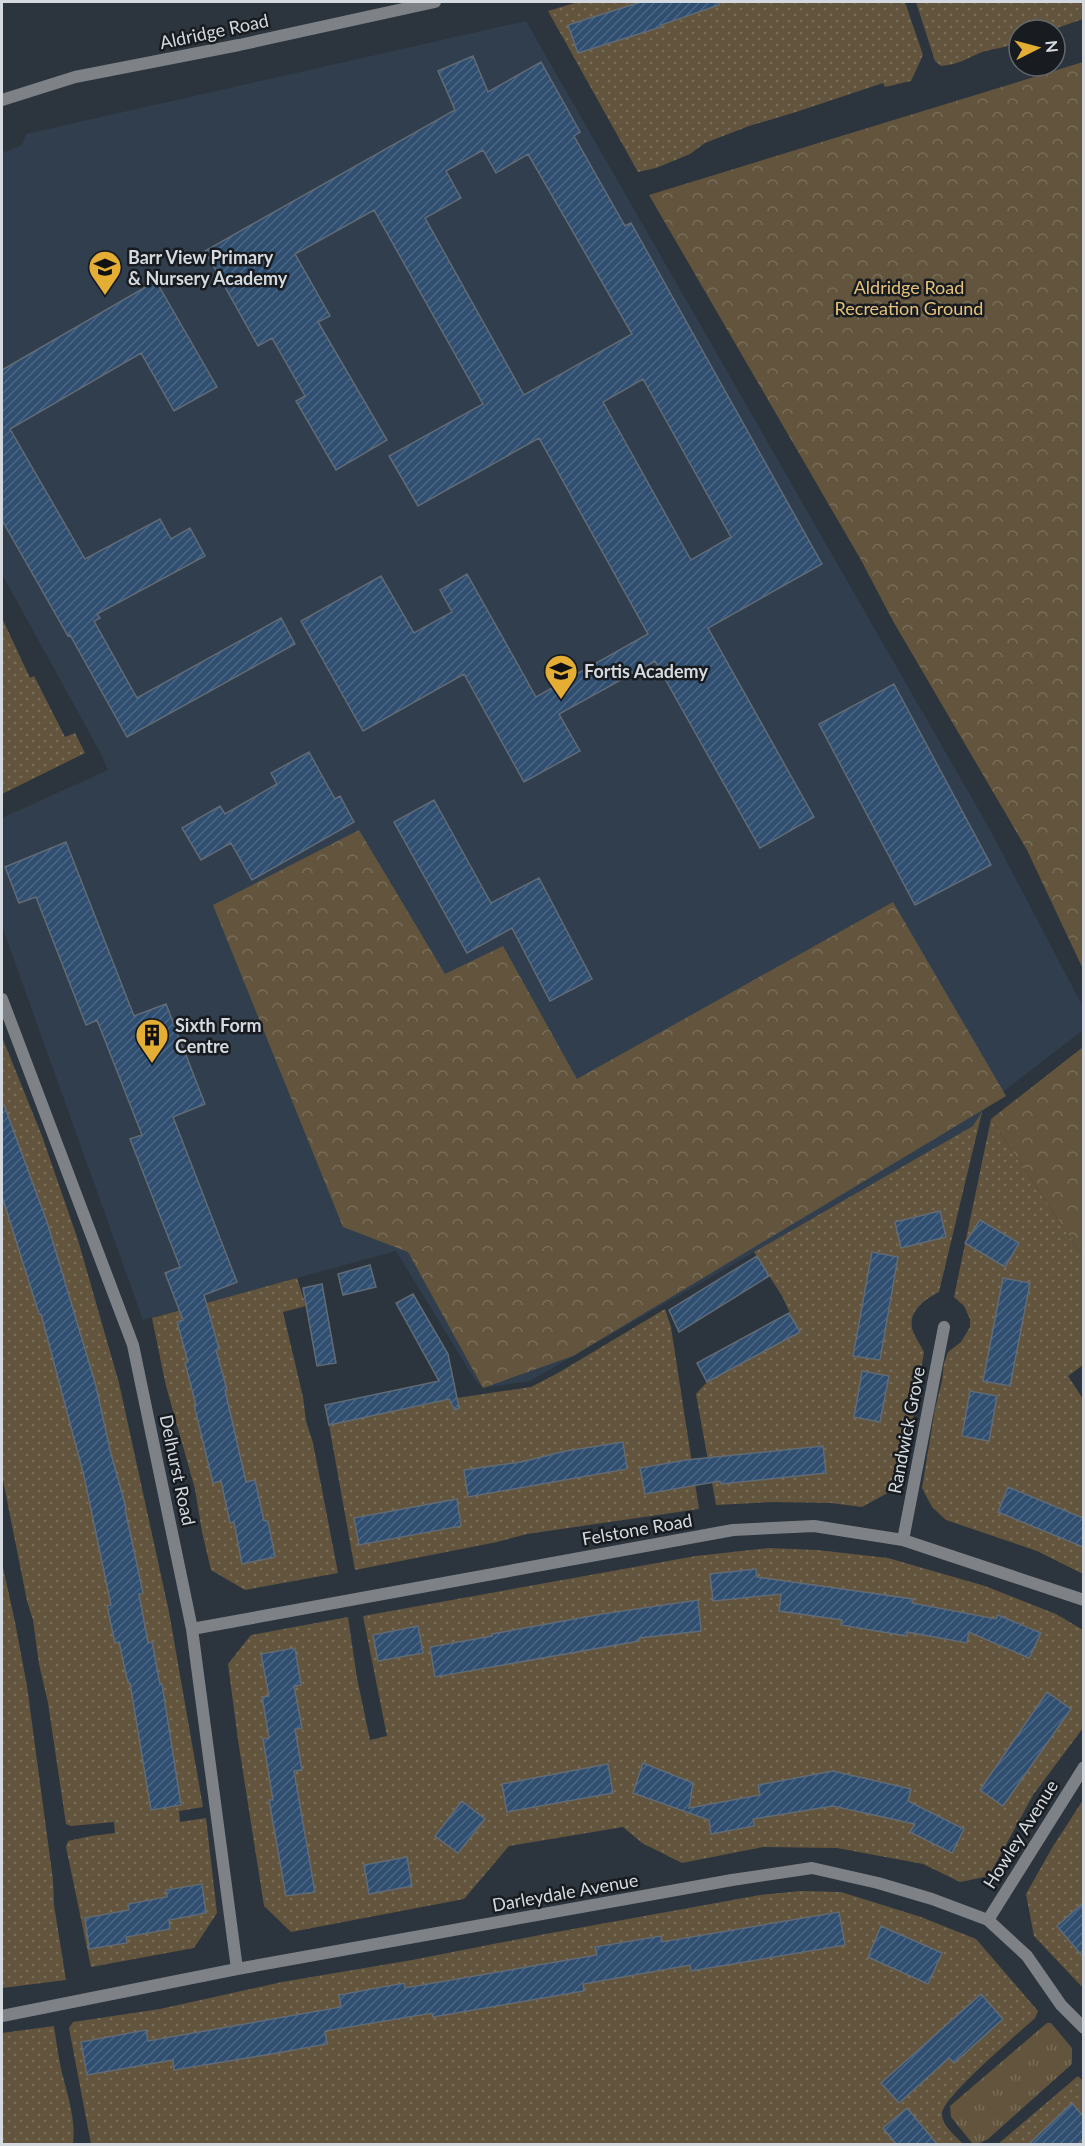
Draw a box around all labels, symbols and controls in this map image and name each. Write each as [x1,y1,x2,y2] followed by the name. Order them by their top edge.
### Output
[158,9,270,53] street label: Aldridge Road
[1007,18,1067,78] north arrow
[1042,39,1063,54] text: N
[128,246,288,289] place label: Barr View Primary & Nursery Academy
[87,249,123,296] school or university icon: Barr View Primary & Nursery Academy
[835,276,983,319] park label: Aldridge Road Recreation Ground
[543,653,579,700] school or university icon: Fortis Academy
[584,660,708,682] place label: Fortis Academy
[175,1014,262,1057] place label: Sixth Form Centre
[134,1017,170,1064] building icon: Sixth Form Centre
[883,1365,929,1495] street label: Randwick Grove
[156,1413,200,1527] street label: Delhurst Road
[580,1508,694,1550] street label: Felstone Road
[978,1776,1062,1892] street label: Howley Avenue
[490,1868,640,1916] street label: Darleydale Avenue

